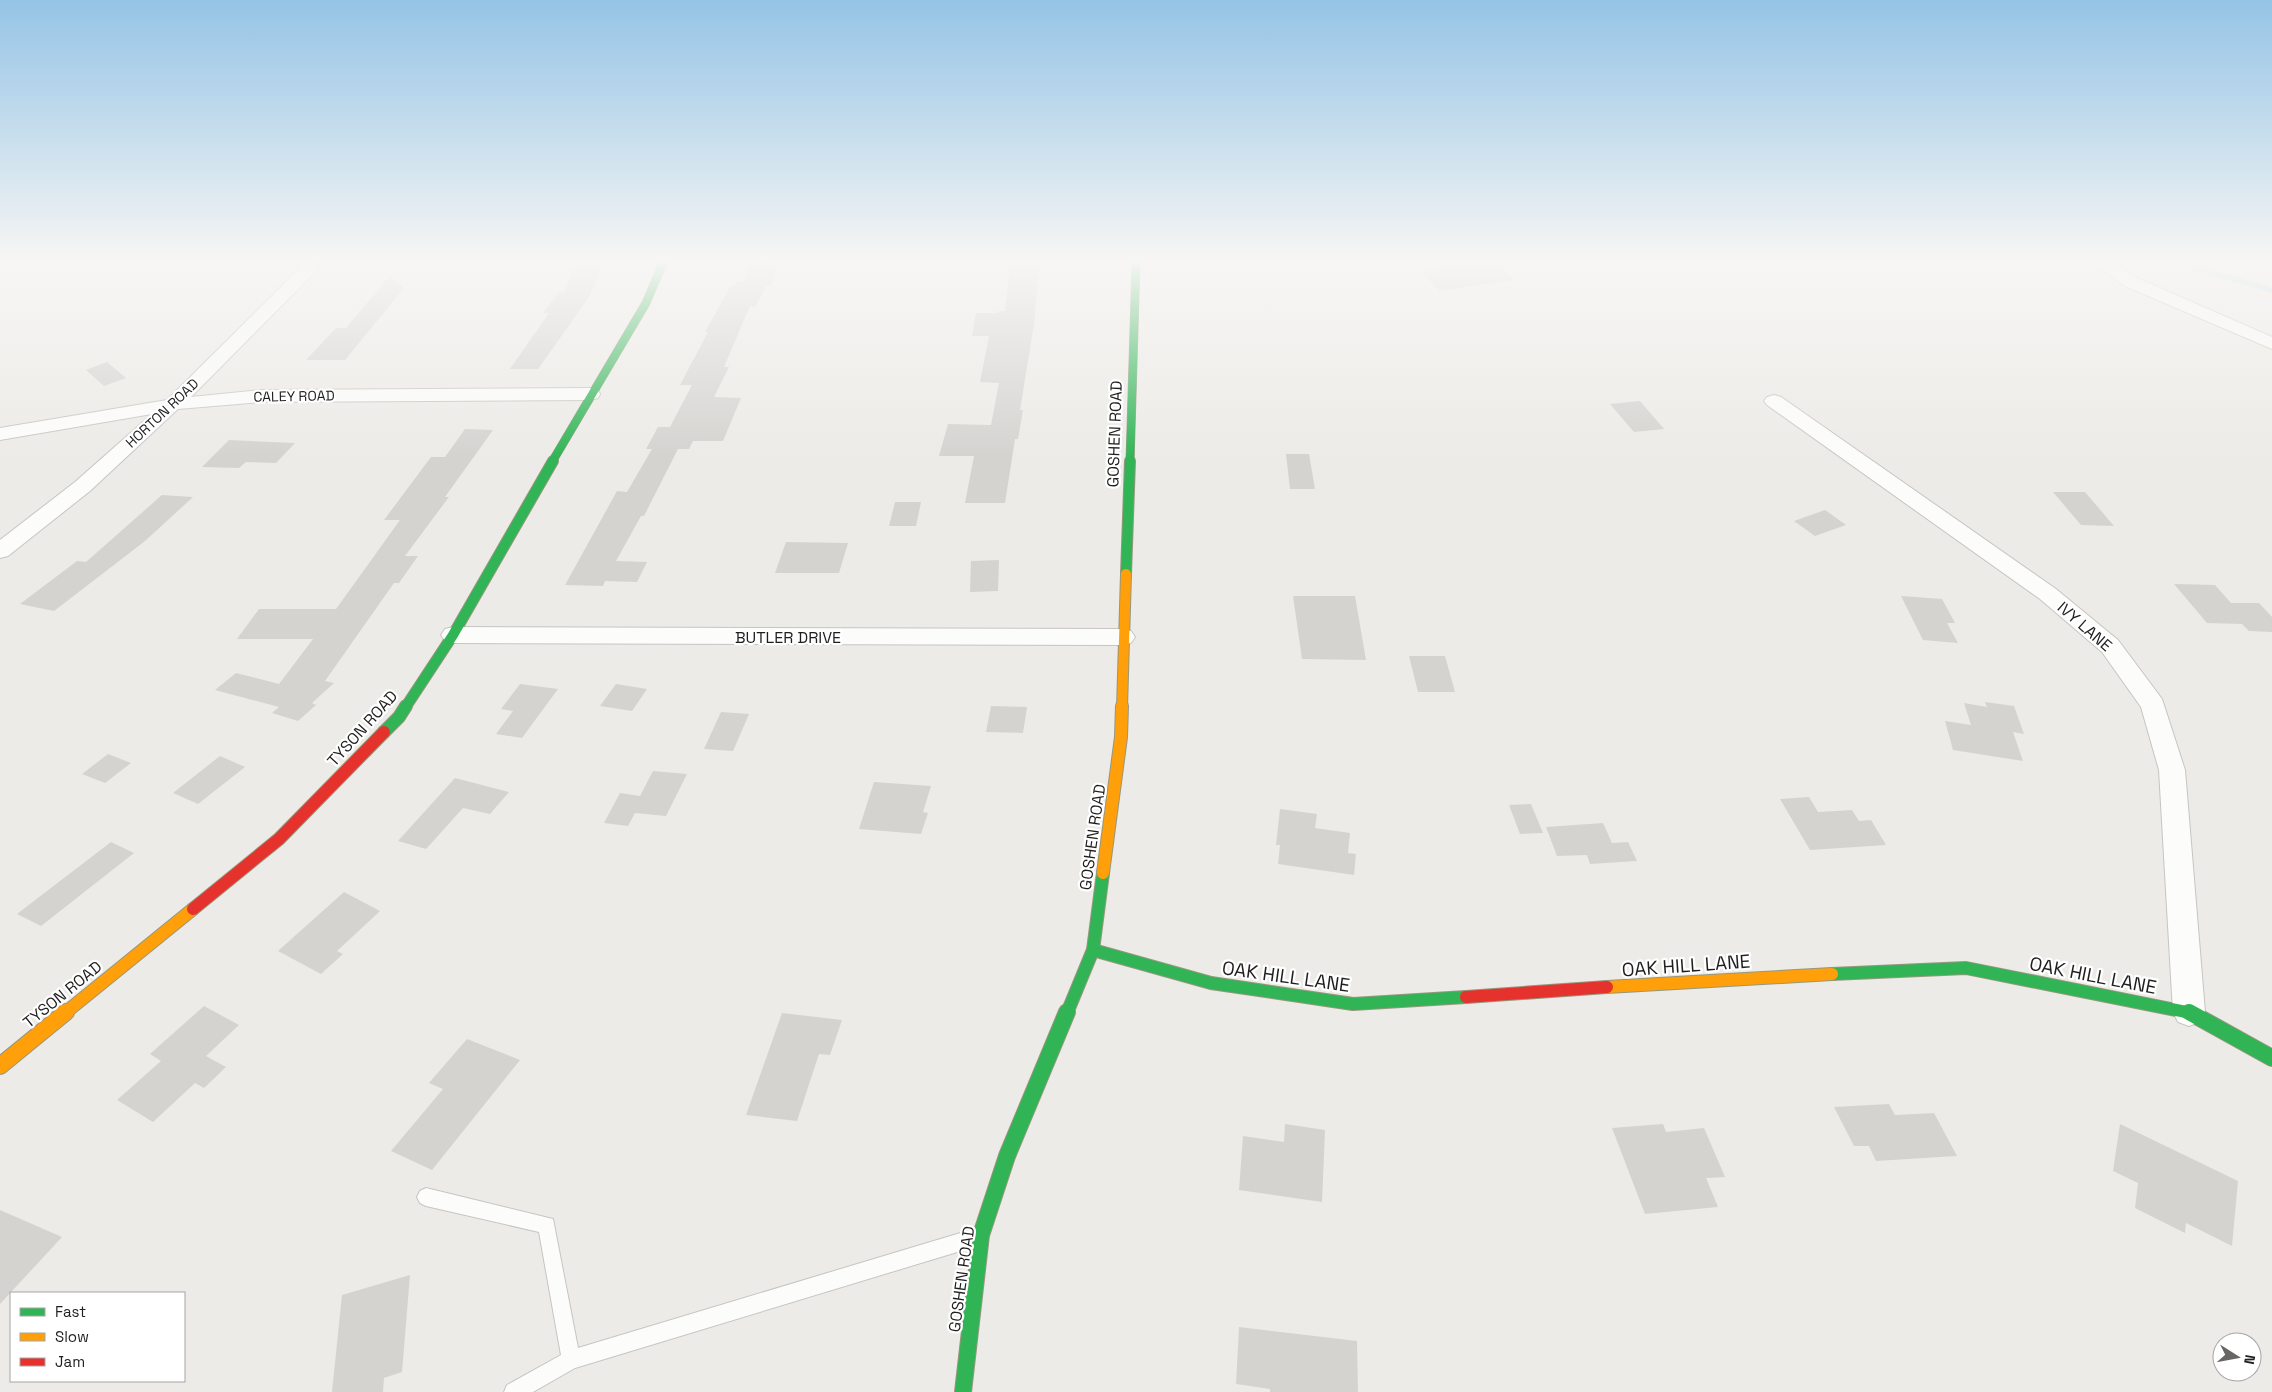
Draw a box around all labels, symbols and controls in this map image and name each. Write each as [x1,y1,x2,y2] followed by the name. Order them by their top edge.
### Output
[122,375,202,451] street label: HORTON ROAD
[1102,380,1127,488] street label: GOSHEN ROAD
[253,386,335,406] street label: CALEY ROAD
[2053,597,2116,656] street label: IVY LANE
[735,627,841,648] street label: BUTLER DRIVE
[323,686,402,771] street label: TYSON ROAD
[1075,783,1110,891] street label: GOSHEN ROAD
[1621,949,1751,982] street label: OAK HILL LANE
[2027,951,2159,1000] street label: OAK HILL LANE
[1220,955,1351,998] street label: OAK HILL LANE
[19,956,106,1033] street label: TYSON ROAD
[944,1225,979,1333] street label: GOSHEN ROAD
[10,1292,185,1382] legend
[55,1302,86,1321] text: Fast
[55,1327,89,1346] text: Slow
[2212,1332,2262,1382] north arrow
[55,1352,85,1371] text: Jam
[2240,1353,2259,1366] text: N

